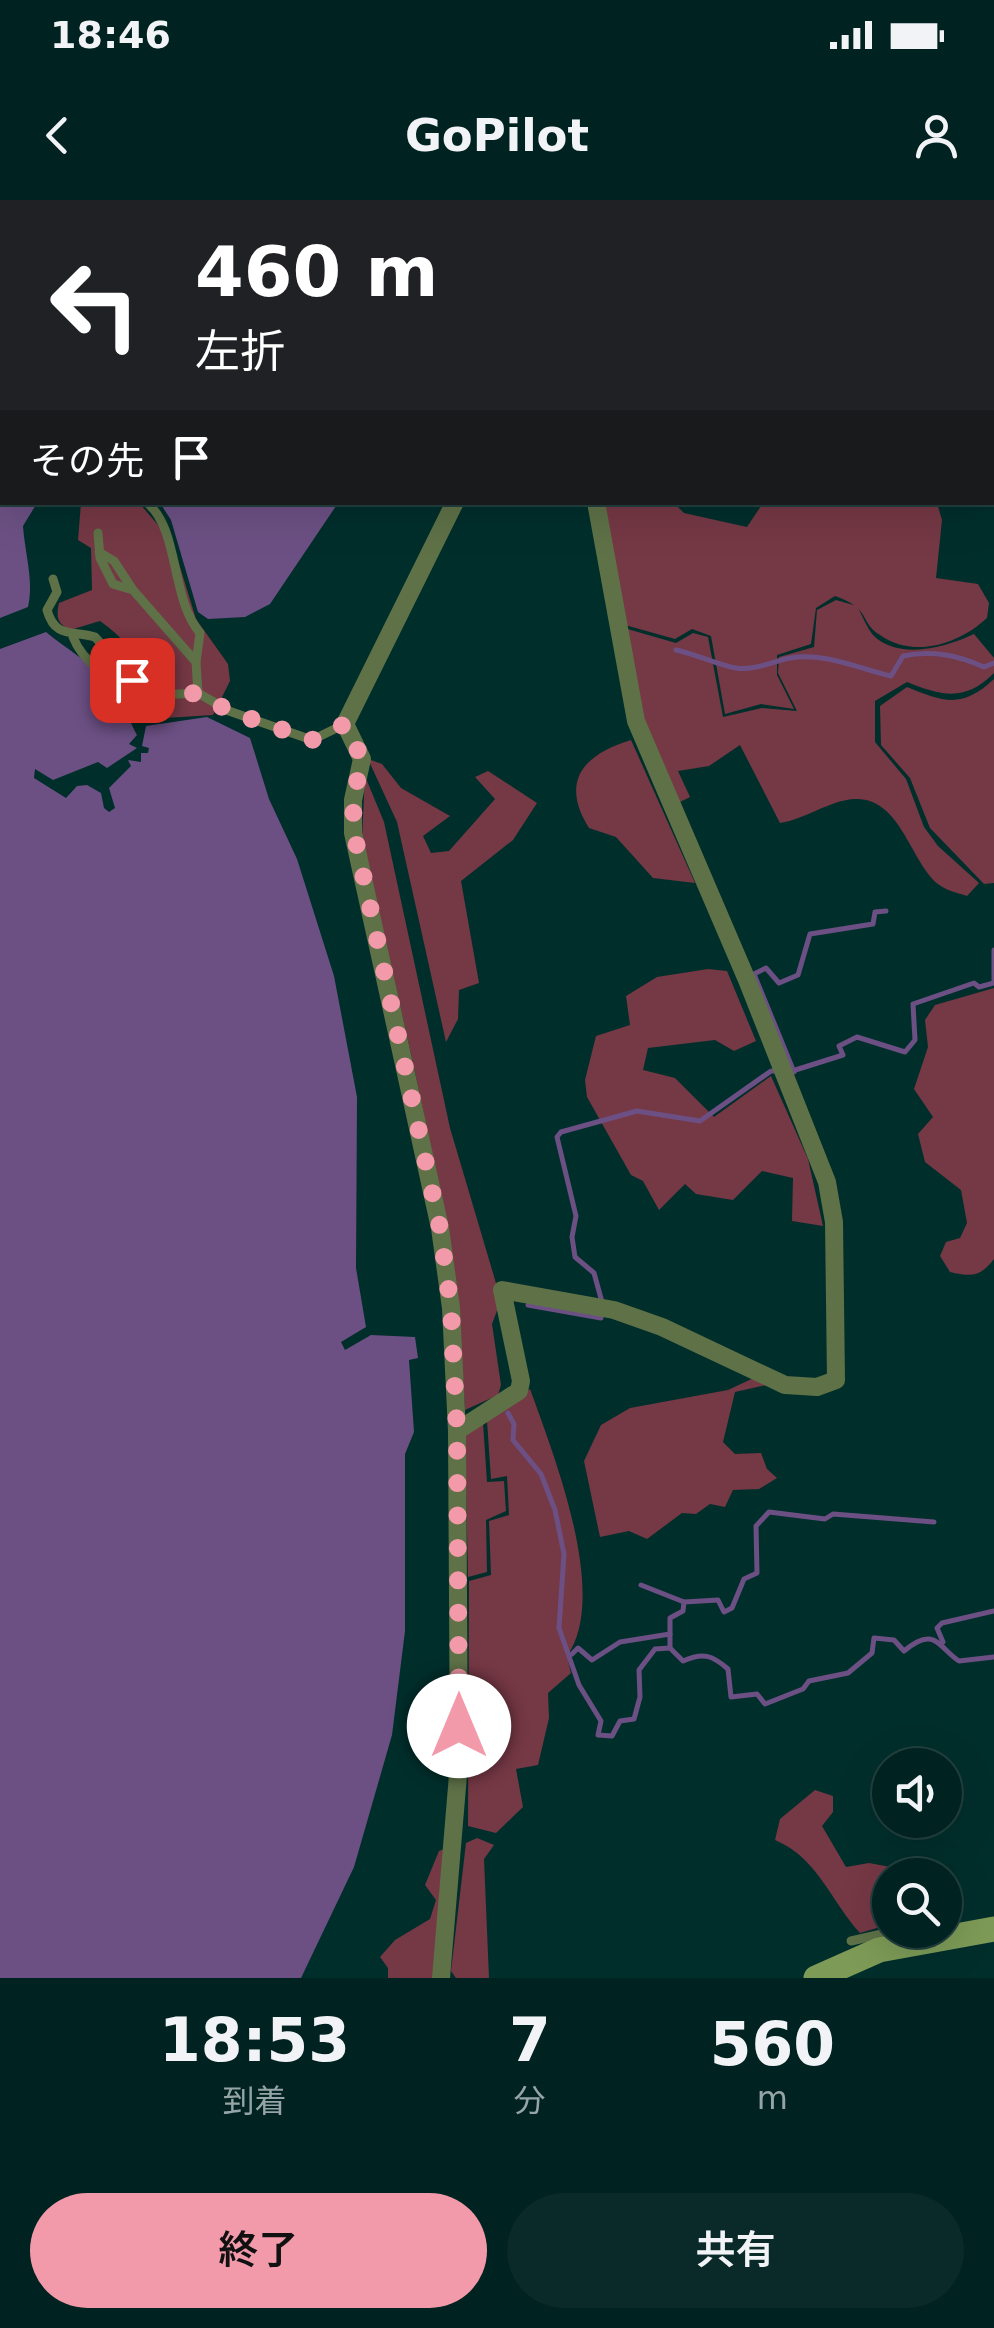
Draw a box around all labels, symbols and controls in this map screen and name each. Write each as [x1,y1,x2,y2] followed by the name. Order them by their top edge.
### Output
[50,13,171,57] text: 18:46
[30,108,85,163] icon: back
[909,108,964,163] icon: person
[405,109,589,162] text: GoPilot
[195,231,438,313] text: 460 m
[30,240,160,370] icon: left
[195,325,285,378] text: 左折
[164,430,219,485] icon: arrive
[30,439,144,483] text: その先
[90,638,175,723] pin
[105,653,160,708] icon: arrive
[407,1674,511,1778] position arrow
[872,1748,962,1948] map controls
[872,1748,962,1838] button: sound
[872,1858,962,1948] button: search
[159,2005,350,2075] text: 18:53
[509,2005,551,2075] text: 7
[710,2009,835,2079] text: 560
[757,2079,788,2117] text: m
[222,2082,287,2120] text: 到着
[514,2082,546,2120] text: 分
[30,2193,487,2308] button: 終了
[507,2193,964,2308] button: 共有

